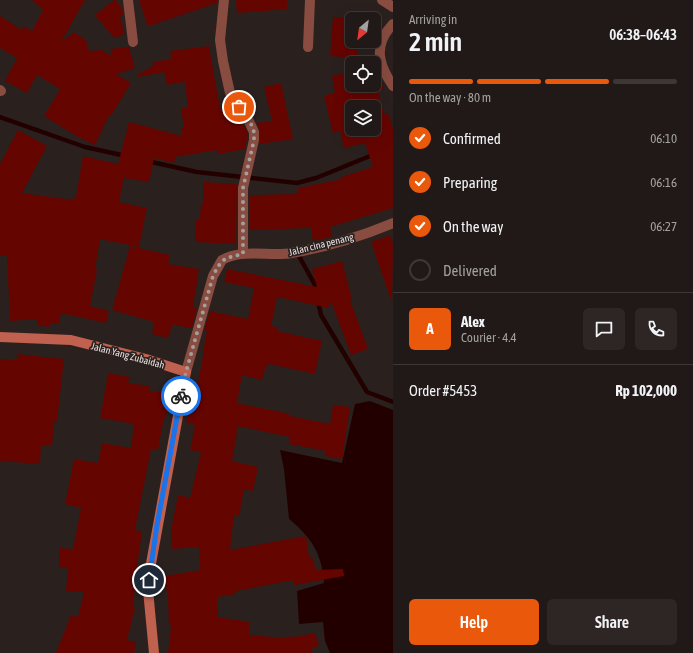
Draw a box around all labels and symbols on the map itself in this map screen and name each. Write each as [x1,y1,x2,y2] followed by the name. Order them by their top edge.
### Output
[345,12,381,48] north arrow
[222,90,256,124] pin
[288,231,355,258] street label: Jalan cina penang
[90,340,166,371] street label: Jalan Yang Zubaidah
[161,376,201,416] courier
[132,563,166,597] pin

